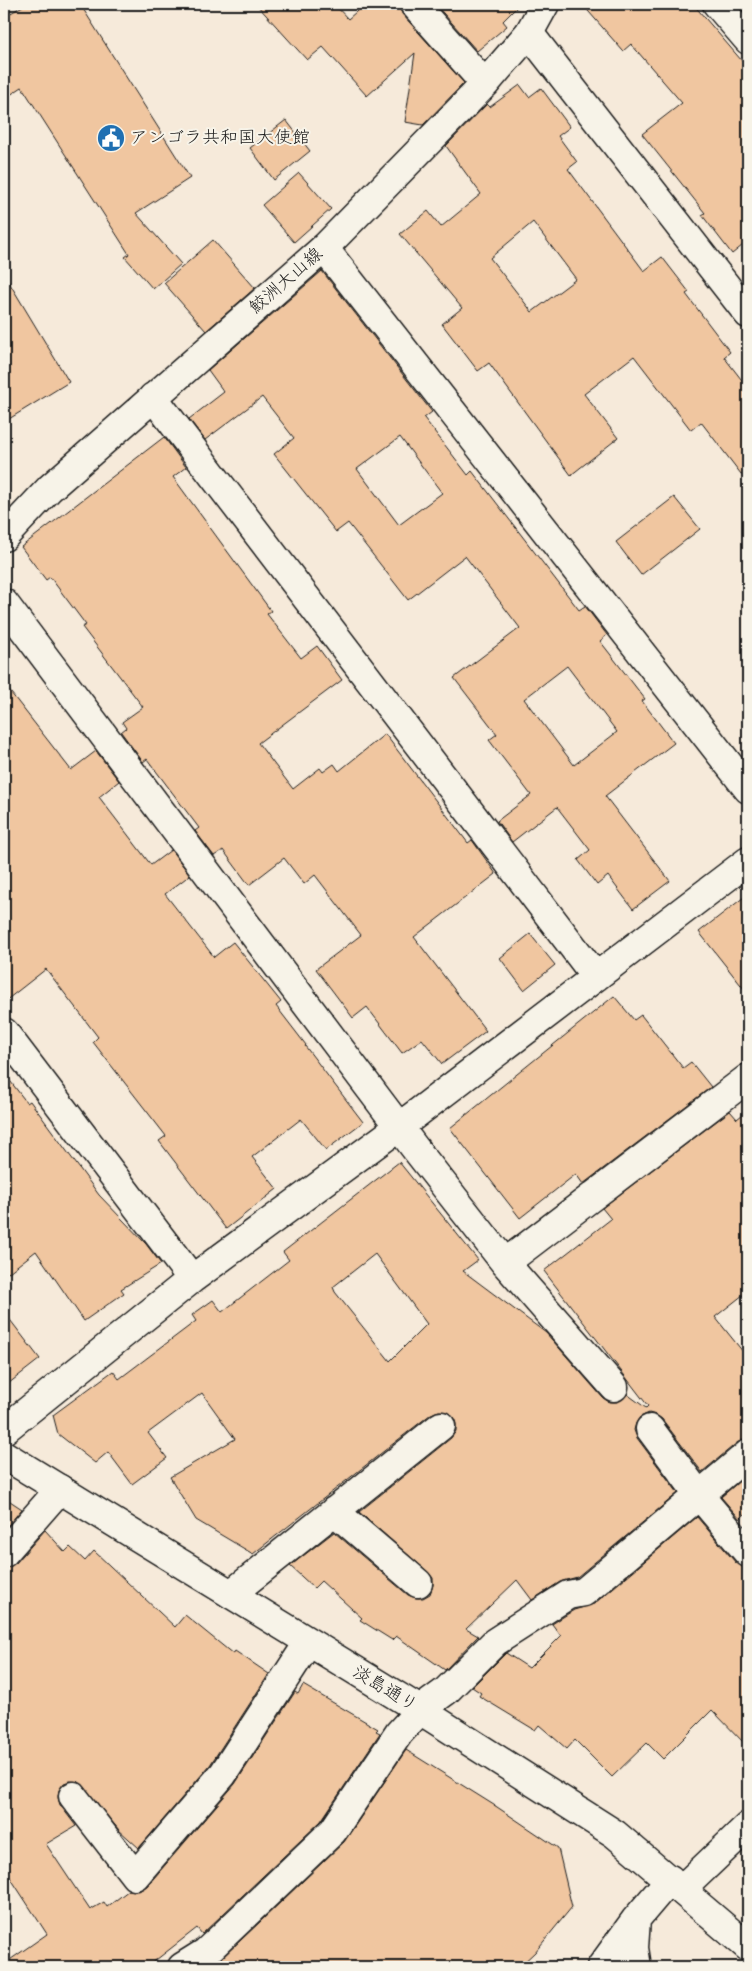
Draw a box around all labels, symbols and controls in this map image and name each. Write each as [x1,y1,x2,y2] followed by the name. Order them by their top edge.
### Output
[96,123,126,153] public building icon: アンゴラ共和国大使館
[130,126,310,150] place label: アンゴラ共和国大使館
[244,242,328,320] street label: 鮫洲大山線
[348,1660,422,1718] street label: 淡島通り

